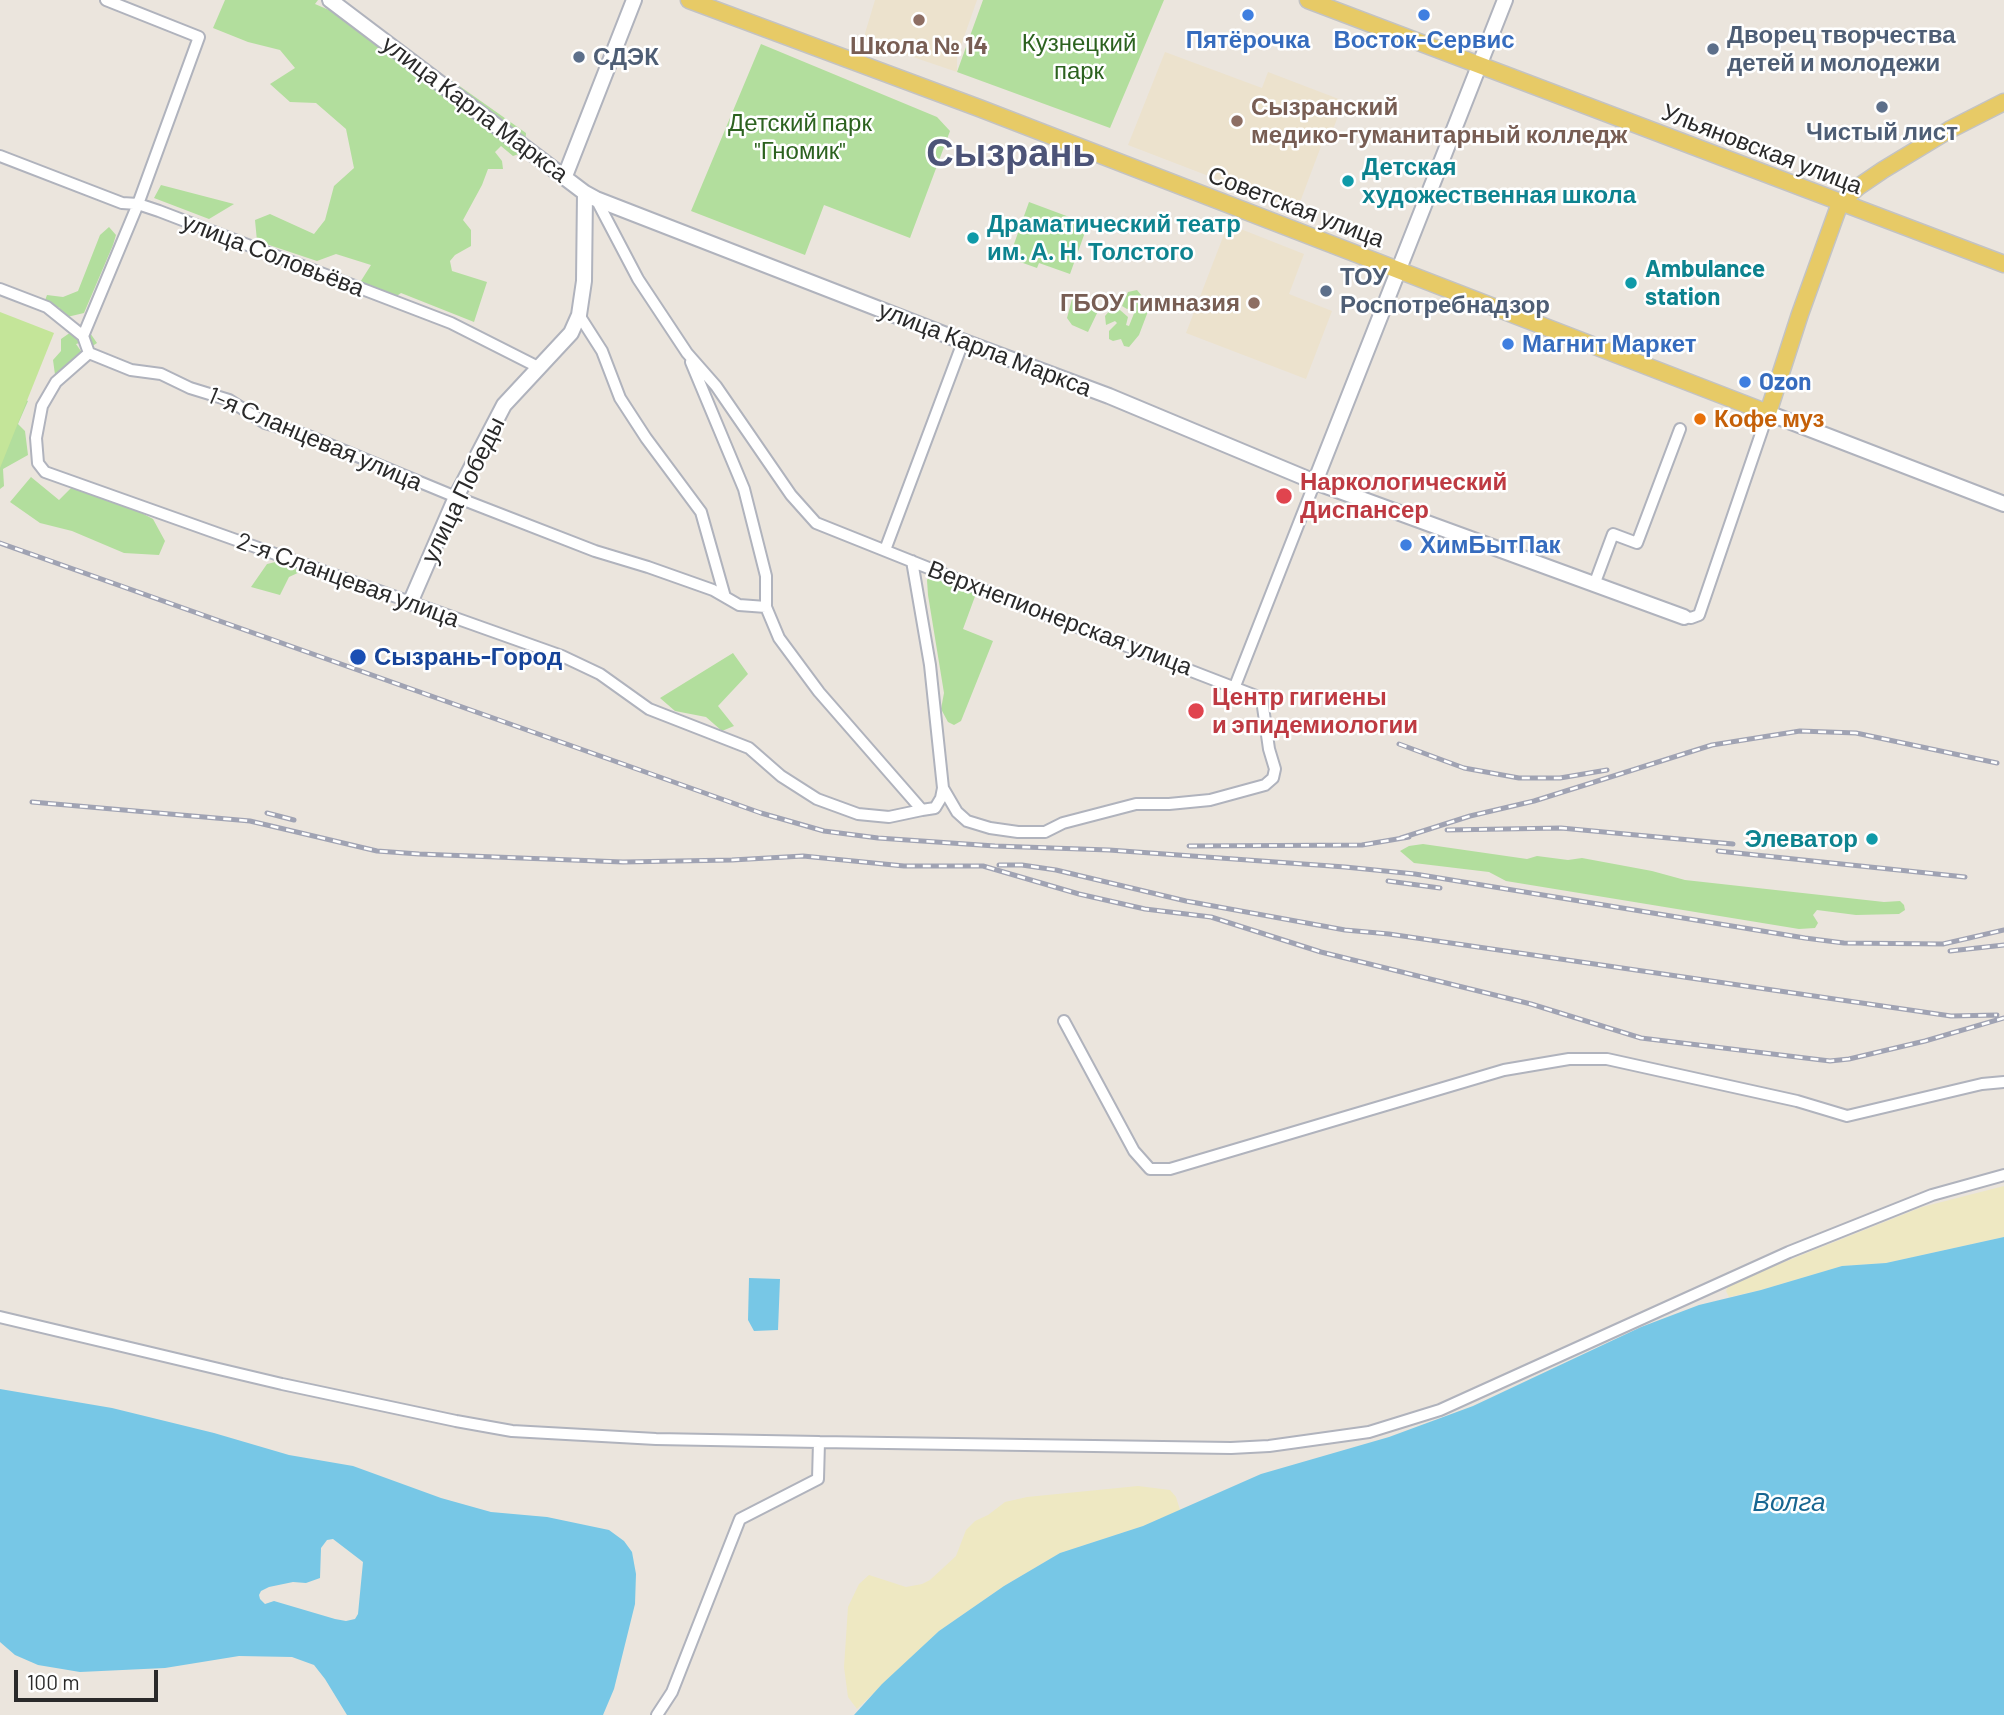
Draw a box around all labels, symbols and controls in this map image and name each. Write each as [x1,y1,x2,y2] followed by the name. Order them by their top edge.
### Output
[1240,7,1256,23] marker: Пятёрочка
[1416,7,1432,23] marker: Восток-Сервис
[911,12,927,28] marker: Школа № 14
[1727,21,1956,77] place label: Дворец творчества детей и молодежи
[1186,26,1310,54] place label: Пятёрочка
[1333,26,1515,54] place label: Восток-Сервис
[1022,29,1136,85] park label: Кузнецкий парк
[376,30,574,188] street label: улица Карла Маркса
[850,32,988,60] place label: Школа № 14
[1705,41,1721,57] marker: Дворец творчества детей и молодежи
[593,43,659,71] place label: СДЭК
[571,49,587,65] marker: СДЭК
[1251,93,1627,149] place label: Сызранский медико-гуманитарный колледж
[1658,98,1866,200] street label: Ульяновская улица
[1874,99,1890,115] marker: Чистый лист
[728,109,872,165] park label: Детский парк "Гномик"
[1229,113,1245,129] marker: Сызранский медико-гуманитарный колледж
[1806,118,1958,146] place label: Чистый лист
[926,130,1096,176] district label: Сызрань
[1362,153,1636,209] place label: Детская художественная школа
[1204,160,1388,254] street label: Советская улица
[1340,173,1356,189] marker: Детская художественная школа
[178,207,368,303] street label: улица Соловьёва
[987,210,1241,266] place label: Драматический театр им. А. Н. Толстого
[965,230,981,246] marker: Драматический театр им. А. Н. Толстого
[1645,255,1765,311] place label: Ambulance station
[1340,263,1550,319] place label: ТОУ Роспотребнадзор
[1623,275,1639,291] marker: Ambulance station
[1318,283,1334,299] marker: ТОУ Роспотребнадзор
[1060,289,1240,317] place label: ГБОУ гимназия
[874,295,1096,403] street label: улица Карла Маркса
[1246,295,1262,311] marker: ГБОУ гимназия
[1522,330,1697,358] place label: Магнит Маркет
[1500,336,1516,352] marker: Магнит Маркет
[1759,368,1811,396] place label: Ozon
[1737,374,1753,390] marker: Ozon
[204,381,426,497] street label: 1-я Сланцевая улица
[1714,405,1825,433] place label: Кофе муз
[1692,411,1708,427] marker: Кофе муз
[415,412,511,568] street label: улица Победы
[1300,468,1507,524] place label: Наркологический Диспансер
[1274,486,1294,506] marker: Наркологический Диспансер
[233,526,463,634] street label: 2-я Сланцевая улица
[1420,531,1561,559] place label: ХимБытПак
[1398,537,1414,553] marker: ХимБытПак
[924,554,1196,682] street label: Верхнепионерская улица
[374,643,562,671] place label: Сызрань-Город
[348,647,368,667] marker: Сызрань-Город
[1212,683,1418,739] place label: Центр гигиены и эпидемиологии
[1186,701,1206,721] marker: Центр гигиены и эпидемиологии
[1745,825,1858,853] place label: Элеватор
[1864,831,1880,847] marker: Элеватор
[1753,1486,1825,1518] water label: Волга
[18,1656,161,1700] scale bar
[27,1669,80,1694] text: 100 m

